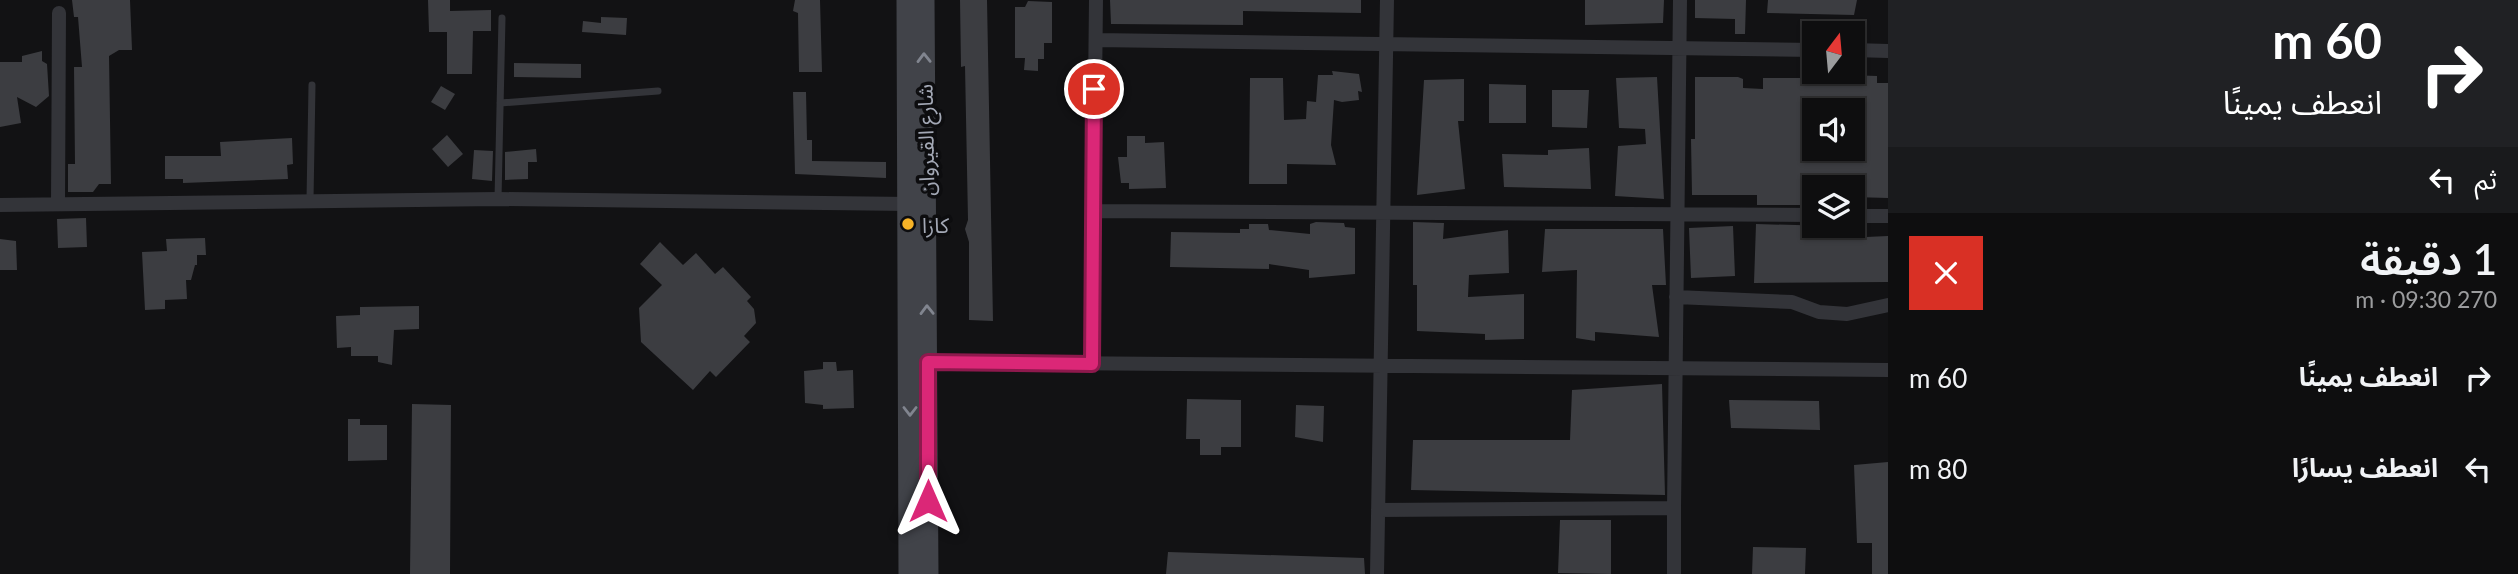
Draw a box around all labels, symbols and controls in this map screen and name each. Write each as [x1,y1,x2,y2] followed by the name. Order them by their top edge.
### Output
[2272,11,2382,69] text: 60 m
[1802,21,1866,84] north arrow
[1802,21,1865,238] map controls
[2406,28,2497,119] icon: right
[917,52,932,63] one-way arrow
[1064,59,1124,119] pin
[1075,70,1113,108] icon: arrive
[2223,82,2382,121] text: انعطف يمينًا
[912,84,942,196] street label: شارع القيروان
[1802,98,1865,161] button: sound
[2423,161,2461,199] icon: left
[2475,163,2497,195] text: ثم
[1802,175,1865,238] button: layers
[922,212,949,238] place label: كازا
[900,216,916,232] marker: كازا
[2360,234,2497,284] text: 1 دقيقة
[1909,236,1983,310] button: close
[2355,285,2497,313] text: 270 m · 09:30
[920,304,935,315] one-way arrow
[2459,359,2497,397] icon: right
[2299,360,2438,392] text: انعطف يمينًا
[1909,362,1967,394] text: 60 m
[902,406,918,417] one-way arrow
[2459,450,2497,488] icon: left
[2292,451,2438,483] text: انعطف يسارًا
[1909,453,1967,485] text: 80 m
[891,464,965,538] position arrow

